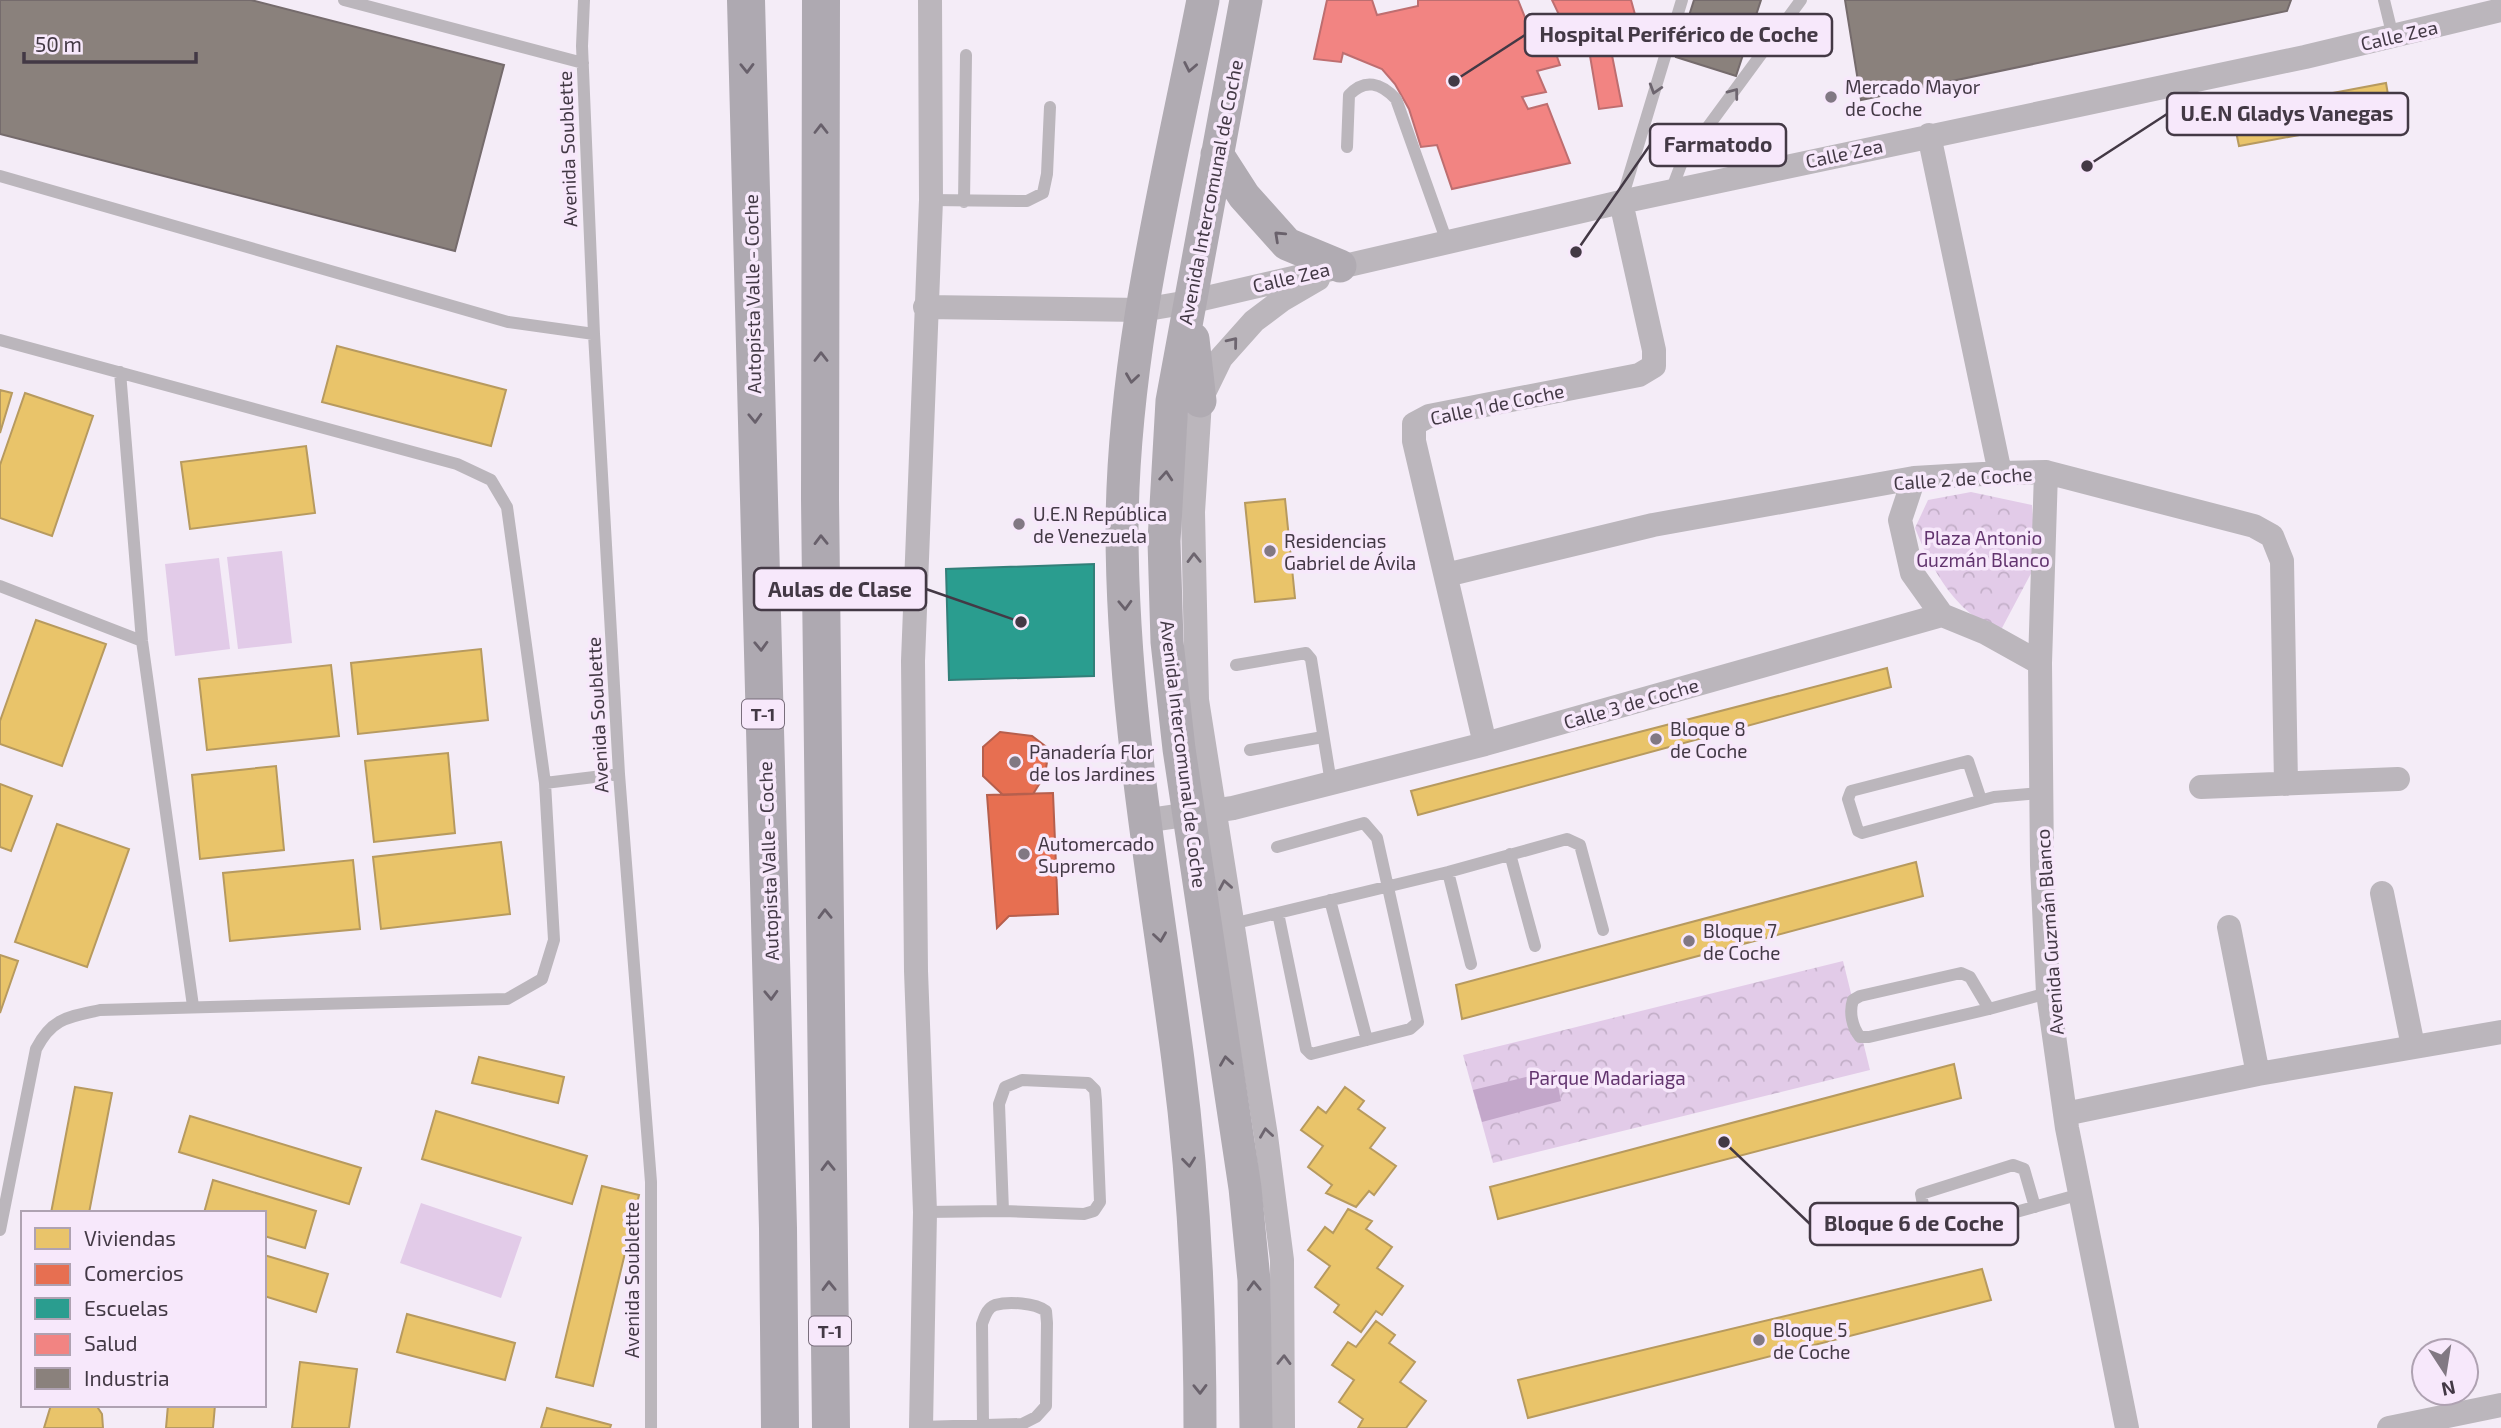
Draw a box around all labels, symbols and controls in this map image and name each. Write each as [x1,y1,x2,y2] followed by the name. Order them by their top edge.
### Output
[1525,14,1832,56] callout: Hospital Periférico de Coche
[2358,15,2440,55] street label: Calle Zea
[24,21,196,65] scale bar
[1540,21,1819,46] text: Hospital Periférico de Coche
[35,31,82,56] text: 50 m
[1173,58,1247,326] street label: Avenida Intercomunal de Coche
[1183,61,1198,73] one-way arrow
[739,63,755,74] one-way arrow
[553,70,581,228] street label: Avenida Soublette
[1845,75,1981,120] place label: Mercado Mayor de Coche
[1648,82,1663,94] one-way arrow
[1726,88,1738,101] one-way arrow
[1823,89,1839,105] marker: Mercado Mayor de Coche
[2167,93,2408,135] callout: U.E.N Gladys Vanegas
[2181,100,2393,126] text: U.E.N Gladys Vanegas
[813,124,829,134] one-way arrow
[1650,124,1786,166] callout: Farmatodo
[1664,131,1772,156] text: Farmatodo
[1803,134,1885,172] street label: Calle Zea
[739,194,765,394] street label: Autopista Valle - Coche
[1274,232,1287,245] one-way arrow
[1250,257,1332,297] street label: Calle Zea
[1225,338,1238,350] one-way arrow
[813,351,829,362] one-way arrow
[1125,372,1140,384] one-way arrow
[1428,379,1566,429] street label: Calle 1 de Coche
[747,413,762,424] one-way arrow
[1893,462,2033,494] street label: Calle 2 de Coche
[1158,470,1173,481] one-way arrow
[1033,502,1167,547] place label: U.E.N República de Venezuela
[1011,516,1027,532] marker: U.E.N República de Venezuela
[1916,526,2050,571] park label: Plaza Antonio Guzmán Blanco
[1284,529,1416,574] place label: Residencias Gabriel de Ávila
[813,534,828,545] one-way arrow
[1262,543,1278,559] marker: Residencias Gabriel de Ávila
[1187,552,1202,563] one-way arrow
[754,568,926,610] callout: Aulas de Clase
[768,576,912,601] text: Aulas de Clase
[1118,600,1133,611] one-way arrow
[1156,619,1212,889] street label: Avenida Intercomunal de Coche
[581,636,613,794] street label: Avenida Soublette
[754,640,769,651] one-way arrow
[1561,673,1701,733] street label: Calle 3 de Coche
[742,700,784,728] road number: T-1
[1670,717,1747,762] place label: Bloque 8 de Coche
[1648,731,1664,747] marker: Bloque 8 de Coche
[1029,740,1155,785] place label: Panadería Flor de los Jardines
[1007,754,1023,770] marker: Panadería Flor de los Jardines
[753,761,783,961] street label: Autopista Valle - Coche
[2030,828,2068,1036] street label: Avenida Guzmán Blanco
[1038,832,1154,877] place label: Automercado Supremo
[1016,846,1032,862] marker: Automercado Supremo
[1218,879,1233,891] one-way arrow
[817,909,833,919] one-way arrow
[1703,919,1780,964] place label: Bloque 7 de Coche
[1153,931,1168,943] one-way arrow
[1681,933,1697,949] marker: Bloque 7 de Coche
[764,990,779,1001] one-way arrow
[1219,1055,1234,1067] one-way arrow
[1528,1066,1686,1089] park label: Parque Madariaga
[1259,1127,1274,1139] one-way arrow
[1181,1157,1196,1168] one-way arrow
[820,1161,836,1171] one-way arrow
[620,1202,643,1358] street label: Avenida Soublette
[1810,1203,2018,1245] callout: Bloque 6 de Coche
[1824,1210,2004,1235] text: Bloque 6 de Coche
[21,1211,266,1407] legend
[84,1225,176,1250] text: Viviendas
[84,1260,184,1285] text: Comercios
[821,1281,837,1291] one-way arrow
[1247,1281,1262,1292] one-way arrow
[84,1295,168,1320] text: Escuelas
[809,1316,851,1346] road number: T-1
[1773,1318,1850,1363] place label: Bloque 5 de Coche
[84,1330,138,1355] text: Salud
[1751,1332,1767,1348] marker: Bloque 5 de Coche
[2410,1337,2480,1407] north arrow
[1276,1354,1292,1365] one-way arrow
[84,1365,170,1390] text: Industria
[2440,1376,2458,1402] text: N
[1192,1385,1208,1395] one-way arrow

